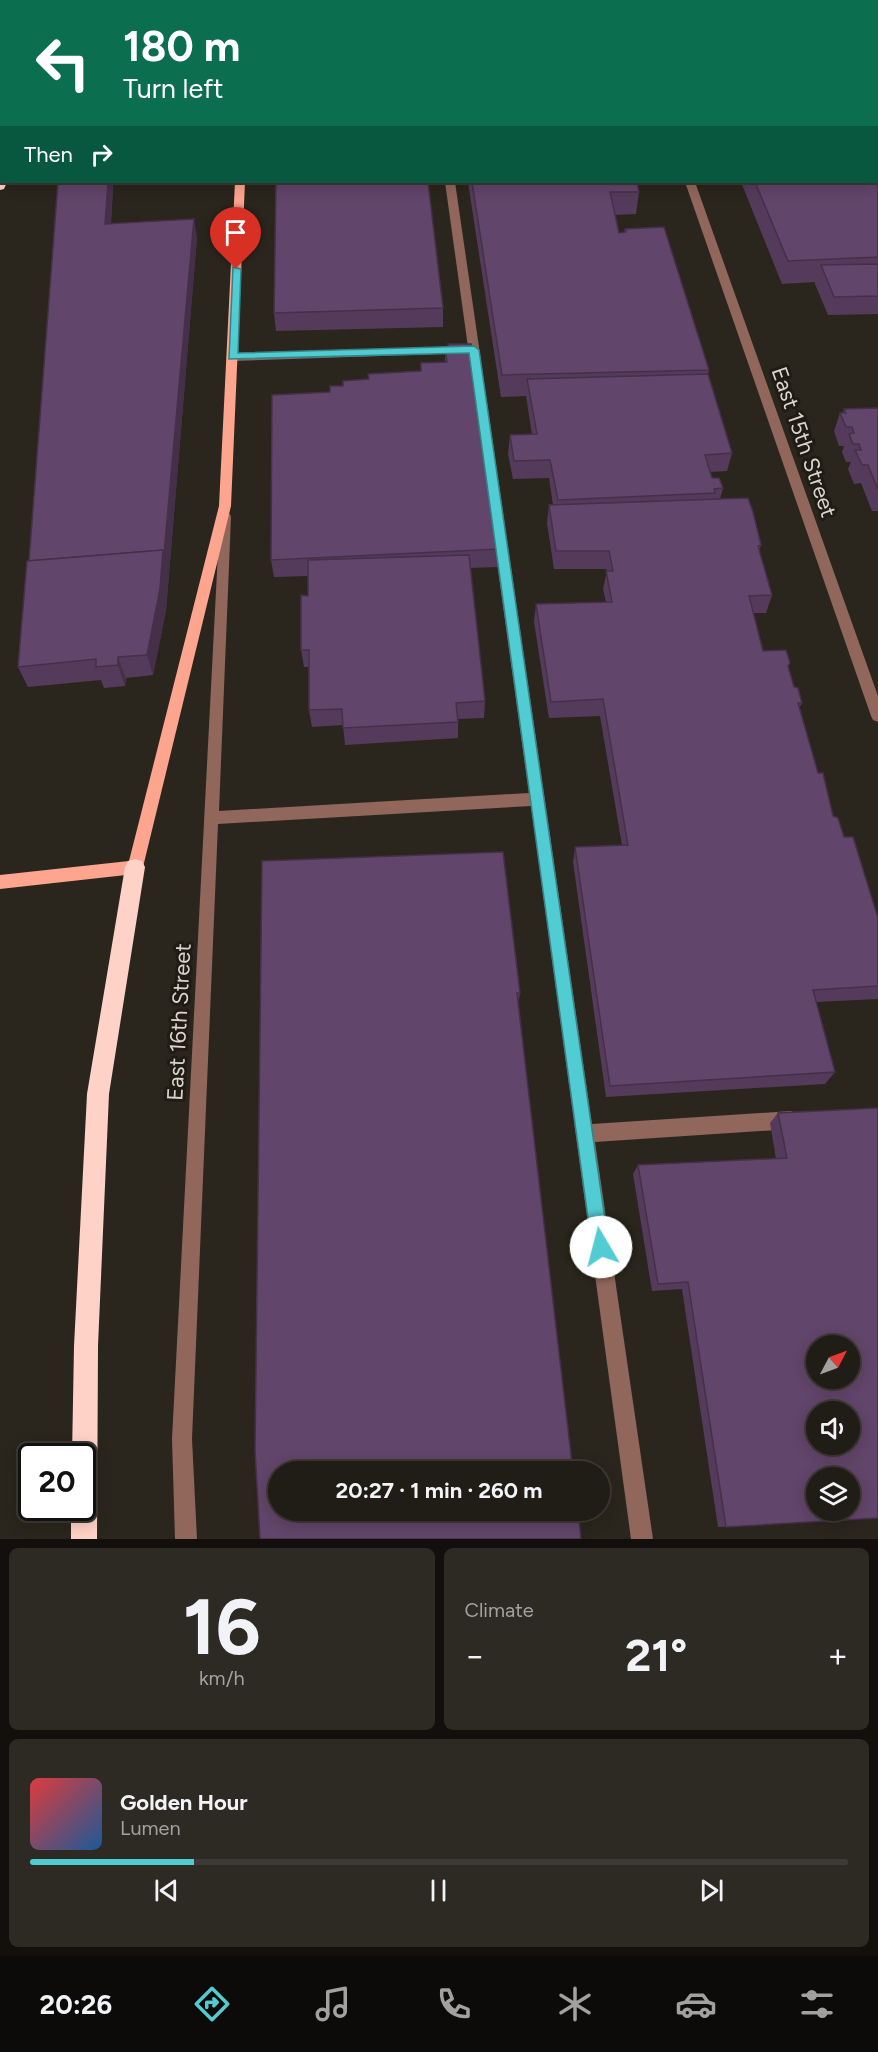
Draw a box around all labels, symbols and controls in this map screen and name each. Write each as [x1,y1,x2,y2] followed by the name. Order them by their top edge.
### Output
[123,21,240,72] text: 180 m
[24,24,102,102] icon: left
[123,72,223,105] text: Turn left
[85,138,118,171] icon: right
[24,141,73,168] text: Then
[210,207,261,269] pin
[219,216,252,249] icon: arrive
[766,363,842,521] street label: East 15th Street
[161,943,197,1101] street label: East 16th Street
[569,1215,633,1279] position arrow
[806,1335,860,1389] north arrow
[806,1335,860,1521] map controls
[806,1401,860,1455] button: sound
[18,1443,96,1521] speed limit sign: 20
[806,1467,860,1521] button: layers
[335,1477,543,1504] text: 20:27 · 1 min · 260 m
[183,1580,261,1674] text: 16
[465,1598,534,1622] text: Climate
[625,1628,687,1682] text: 21°
[465,1636,485,1675] text: −
[827,1636,848,1675] text: +
[199,1666,245,1690] text: km/h
[120,1789,248,1816] text: Golden Hour
[120,1816,181,1840] text: Lumen
[150,1874,183,1907] icon: previous
[422,1874,455,1907] icon: pause
[695,1874,728,1907] icon: next
[191,1983,233,2025] icon: directions
[312,1983,354,2025] icon: music
[433,1983,475,2025] icon: phone
[554,1983,596,2025] icon: climate
[675,1983,717,2025] icon: car
[796,1983,838,2025] icon: filters
[40,1988,112,2021] text: 20:26

